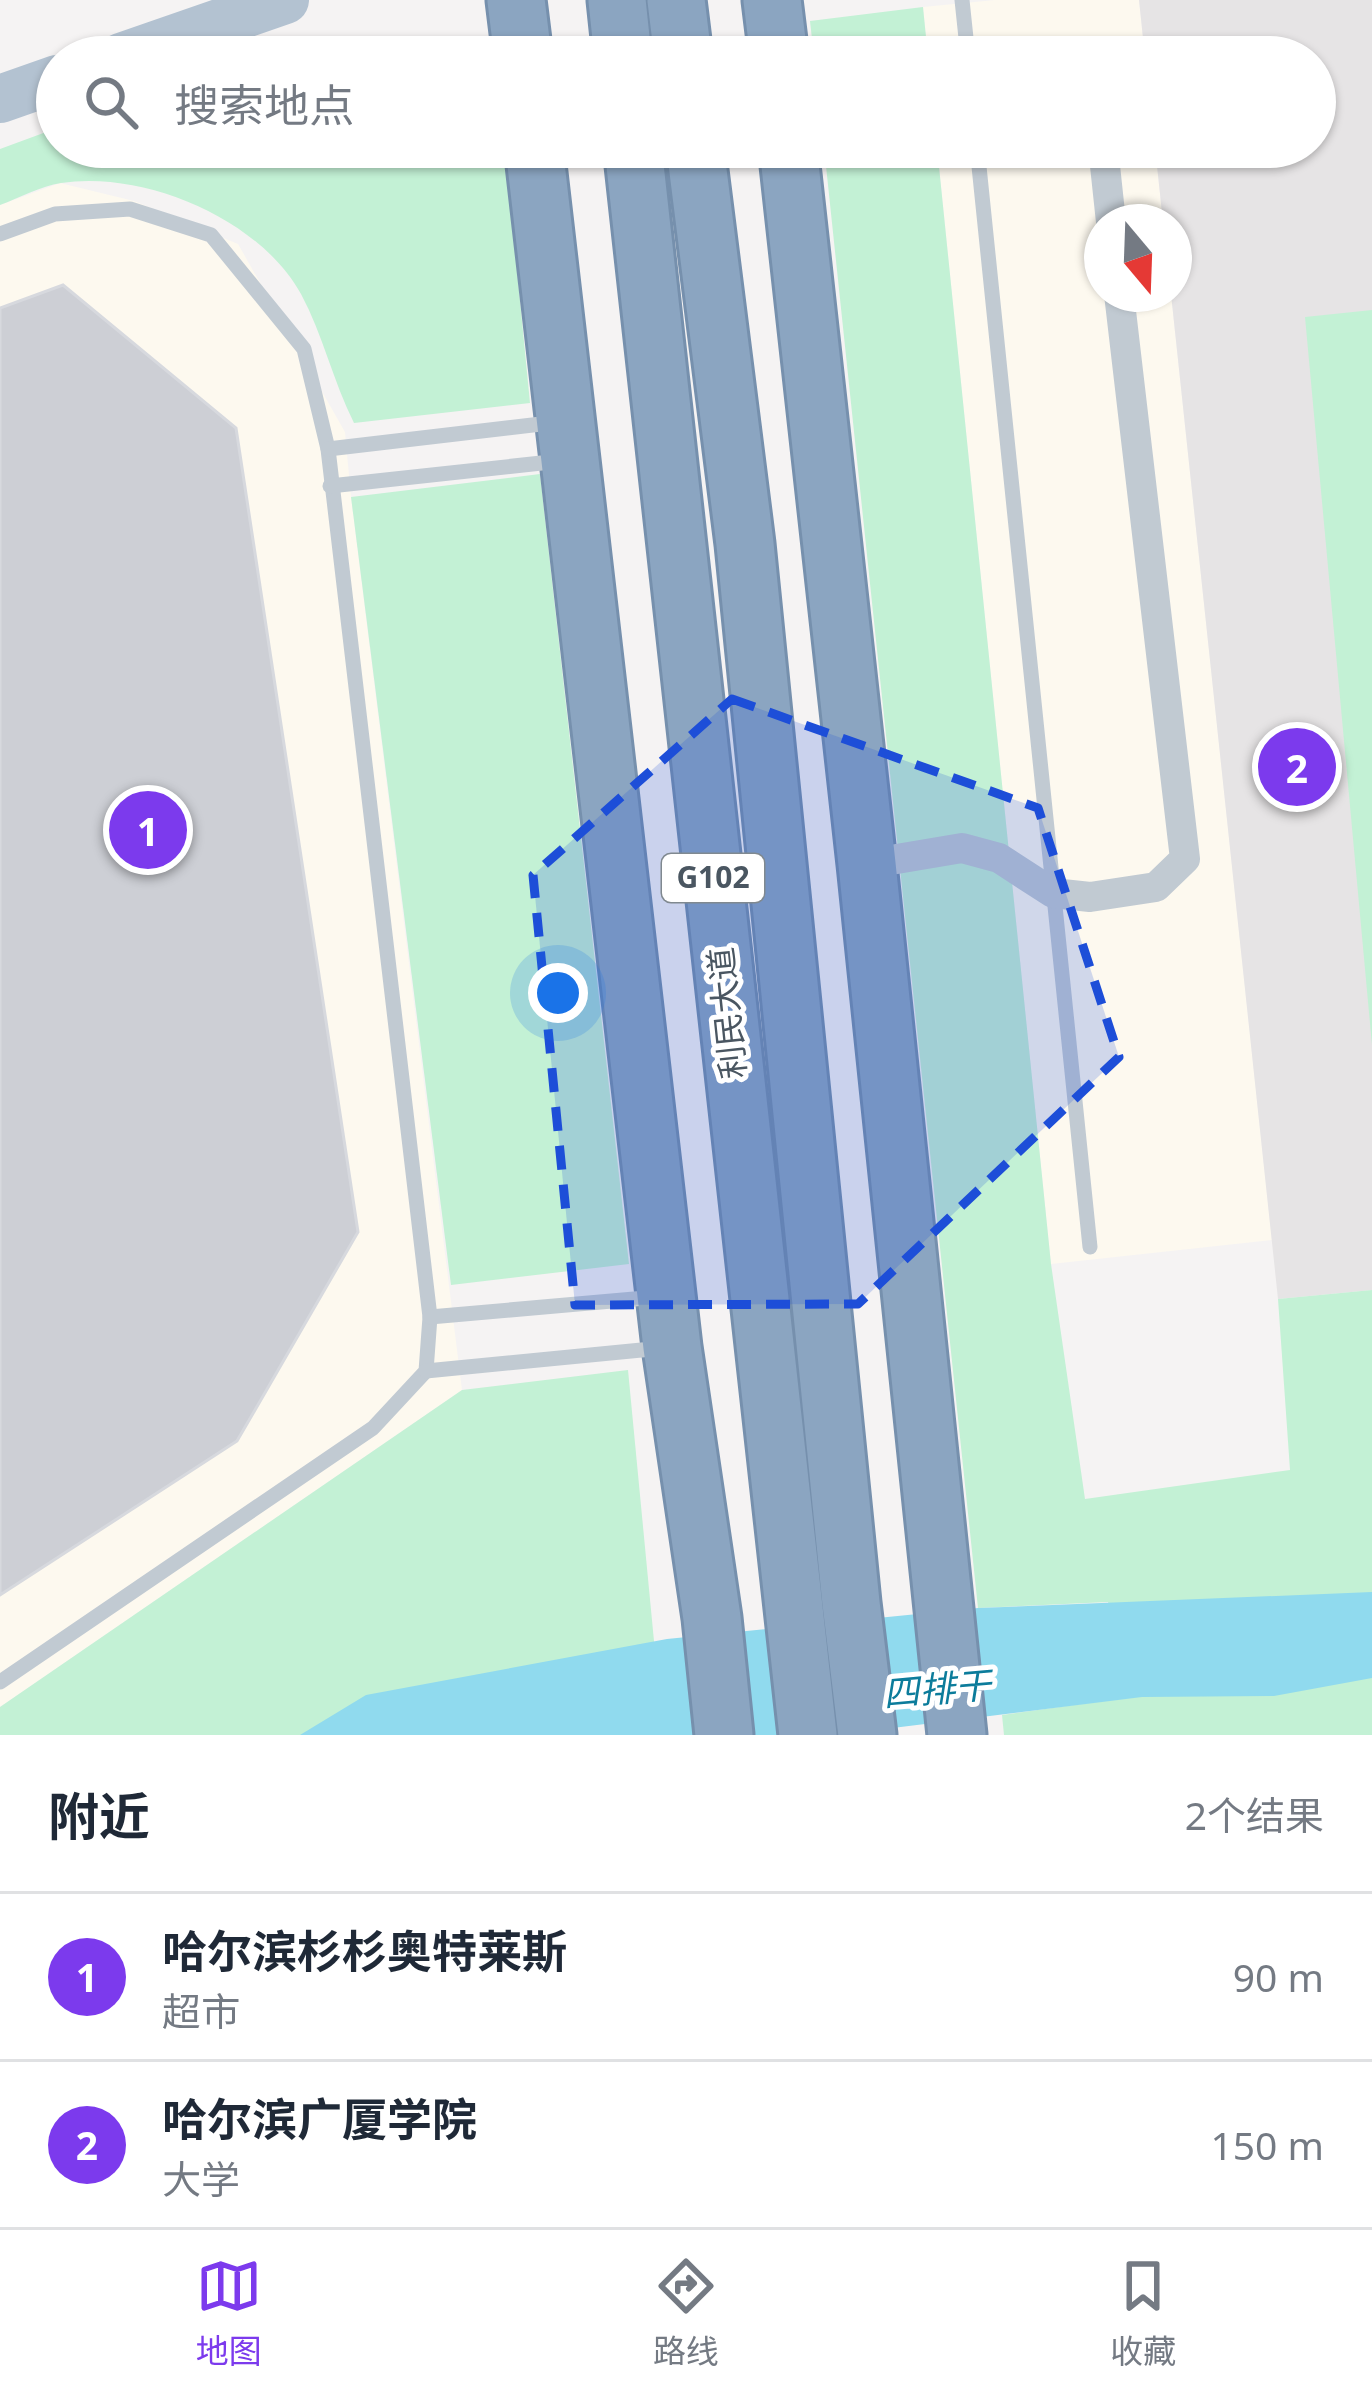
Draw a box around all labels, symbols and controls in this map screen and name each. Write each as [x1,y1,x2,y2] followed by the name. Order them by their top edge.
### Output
[36,36,1336,168] search box
[78,69,144,135] icon: search
[174,74,354,135] text: 搜索地点
[1084,204,1192,312] north arrow
[1258,722,1336,812] pin: 2
[109,785,187,875] pin: 1
[662,854,764,902] road number: G102
[697,945,756,1081] street label: 利民大道
[528,963,588,1023] your location
[881,1659,997,1718] water label: 四排干
[48,1780,150,1850] text: 附近
[1185,1788,1324,1841] text: 2个结果
[162,1920,567,1981] text: 哈尔滨杉杉奥特莱斯
[76,1950,98,2003] text: 1
[1233,1950,1324,2003] text: 90 m
[162,1984,240,2037] text: 超市
[162,2088,477,2149] text: 哈尔滨广厦学院
[76,2118,98,2171] text: 2
[1210,2118,1324,2171] text: 150 m
[162,2152,240,2205] text: 大学
[196,2253,262,2373] tab: 地图
[653,2253,719,2373] tab: 路线
[1110,2253,1176,2373] tab: 收藏

